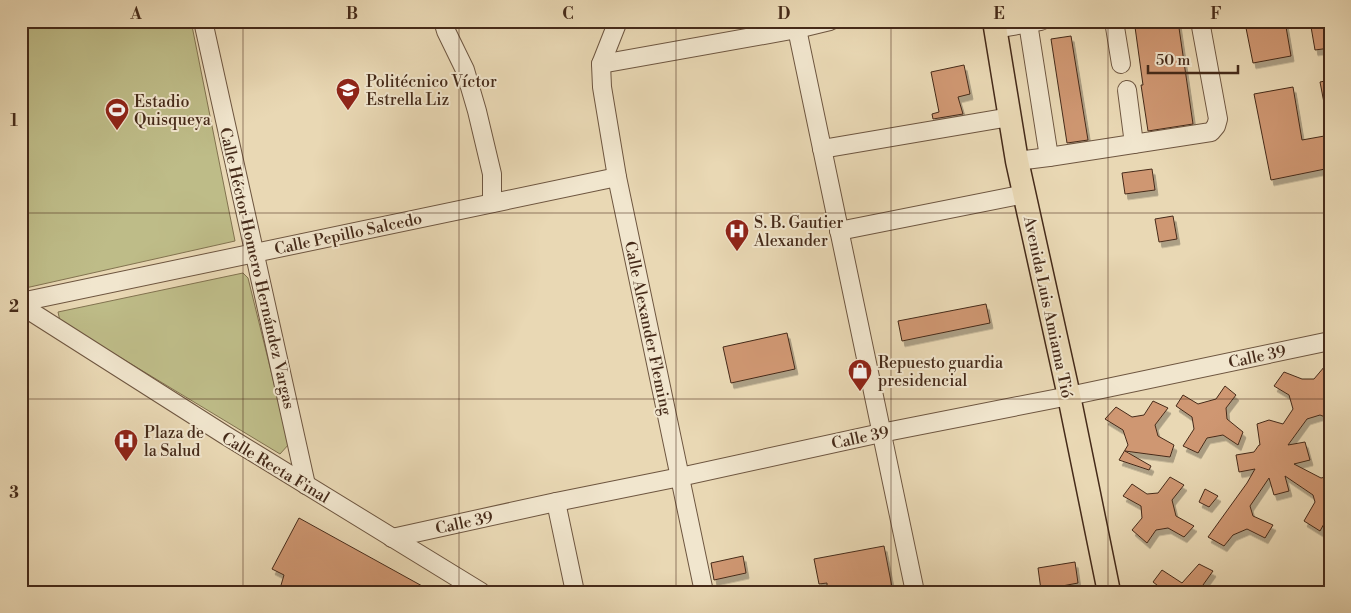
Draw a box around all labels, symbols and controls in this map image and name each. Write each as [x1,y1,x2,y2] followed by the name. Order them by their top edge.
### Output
[129,4,142,24] text: A
[346,4,358,24] text: B
[562,4,574,24] text: C
[778,4,791,24] text: D
[993,4,1005,24] text: E
[1210,4,1222,24] text: F
[1148,42,1238,74] scale bar
[1156,51,1190,70] text: 50 m
[366,72,497,110] place label: Politécnico Víctor Estrella Liz
[335,77,361,111] school or university icon: Politécnico Víctor Estrella Liz
[134,92,212,130] place label: Estadio Quisqueya
[104,97,130,131] sports icon: Estadio Quisqueya
[10,111,18,131] text: 1
[215,126,299,411] street label: Calle Héctor Homero Hernández Vargas
[273,209,424,259] street label: Calle Pepillo Salcedo
[753,213,844,251] place label: S. B. Gautier Alexander
[1019,213,1077,400] street label: Avenida Luis Amiama Tió
[724,218,750,252] hospital icon: S. B. Gautier Alexander
[620,239,676,418] street label: Calle Alexander Fleming
[9,297,19,317] text: 2
[1227,341,1288,373] street label: Calle 39
[878,353,1004,391] place label: Repuesto guardia presidencial
[847,358,873,392] shop icon: Repuesto guardia presidencial
[830,422,891,454] street label: Calle 39
[144,423,204,461] place label: Plaza de la Salud
[113,428,139,462] hospital icon: Plaza de la Salud
[218,428,333,508] street label: Calle Recta Final
[9,483,19,503] text: 3
[434,507,495,539] street label: Calle 39

